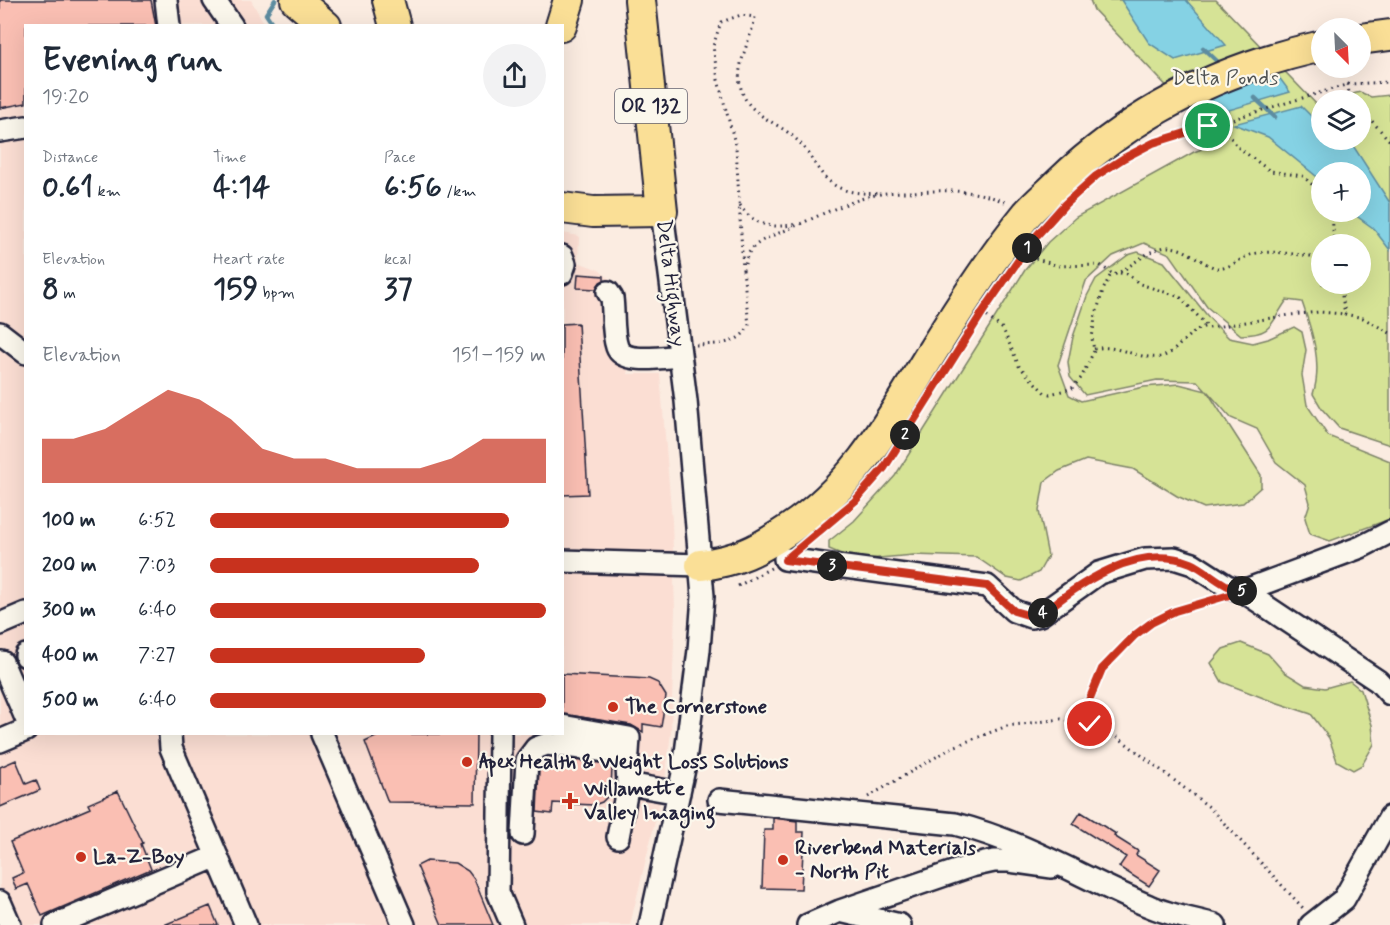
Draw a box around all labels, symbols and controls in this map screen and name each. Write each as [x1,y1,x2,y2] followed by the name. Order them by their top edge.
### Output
[1311,18,1371,78] north arrow
[1311,18,1371,294] map controls
[42,39,222,83] text: Evening run
[483,44,546,107] button: share
[1172,64,1278,92] park label: Delta Ponds
[42,84,89,111] text: 19:20
[615,89,687,123] road number: OR 132
[1311,90,1371,150] button: layers
[1182,100,1233,151] pin
[1191,109,1224,142] icon: arrive
[42,147,98,168] text: Distance
[213,147,247,168] text: Time
[384,147,416,168] text: Pace
[1311,162,1371,222] button: +
[42,168,93,207] text: 0.61
[213,168,270,207] text: 4:14
[384,168,442,207] text: 6:56
[93,181,121,202] text: km
[442,181,477,202] text: /km
[647,218,693,349] street label: Delta Highway
[1012,233,1042,263] pin: 1
[1311,234,1371,294] button: −
[1023,237,1031,258] text: 1
[42,249,105,270] text: Elevation
[213,249,285,270] text: Heart rate
[384,249,411,270] text: kcal
[42,270,59,309] text: 8
[213,270,258,309] text: 159
[384,270,413,309] text: 37
[59,283,76,304] text: m
[258,283,295,304] text: bpm
[42,342,121,369] text: Elevation
[452,342,546,369] text: 151–159 m
[890,420,920,450] pin: 2
[901,424,909,445] text: 2
[42,507,96,534] text: 100 m
[138,507,176,534] text: 6:52
[817,551,847,581] pin: 3
[42,552,97,579] text: 200 m
[138,552,175,579] text: 7:03
[828,555,836,576] text: 3
[1227,576,1257,606] pin: 5
[1237,580,1247,601] text: 5
[42,597,96,624] text: 300 m
[138,597,177,624] text: 6:40
[1028,598,1058,628] pin: 4
[1038,602,1048,623] text: 4
[42,642,98,669] text: 400 m
[138,642,175,669] text: 7:27
[42,687,99,714] text: 500 m
[138,687,177,714] text: 6:40
[625,693,767,721] place label: The Cornerstone
[1064,698,1115,749] pin
[606,700,620,714] marker: The Cornerstone
[1073,707,1106,740] icon: check
[479,748,789,777] place label: Apex Health & Weight Loss Solutions
[460,755,474,769] marker: Apex Health & Weight Loss Solutions
[583,775,716,829] place label: Willamette Valley Imaging
[561,792,579,810] marker: Willamette Valley Imaging
[795,834,977,886] place label: Riverbend Materials - North Pit
[93,843,185,871] place label: La-Z-Boy
[74,850,88,864] marker: La-Z-Boy
[776,853,790,867] marker: Riverbend Materials - North Pit

